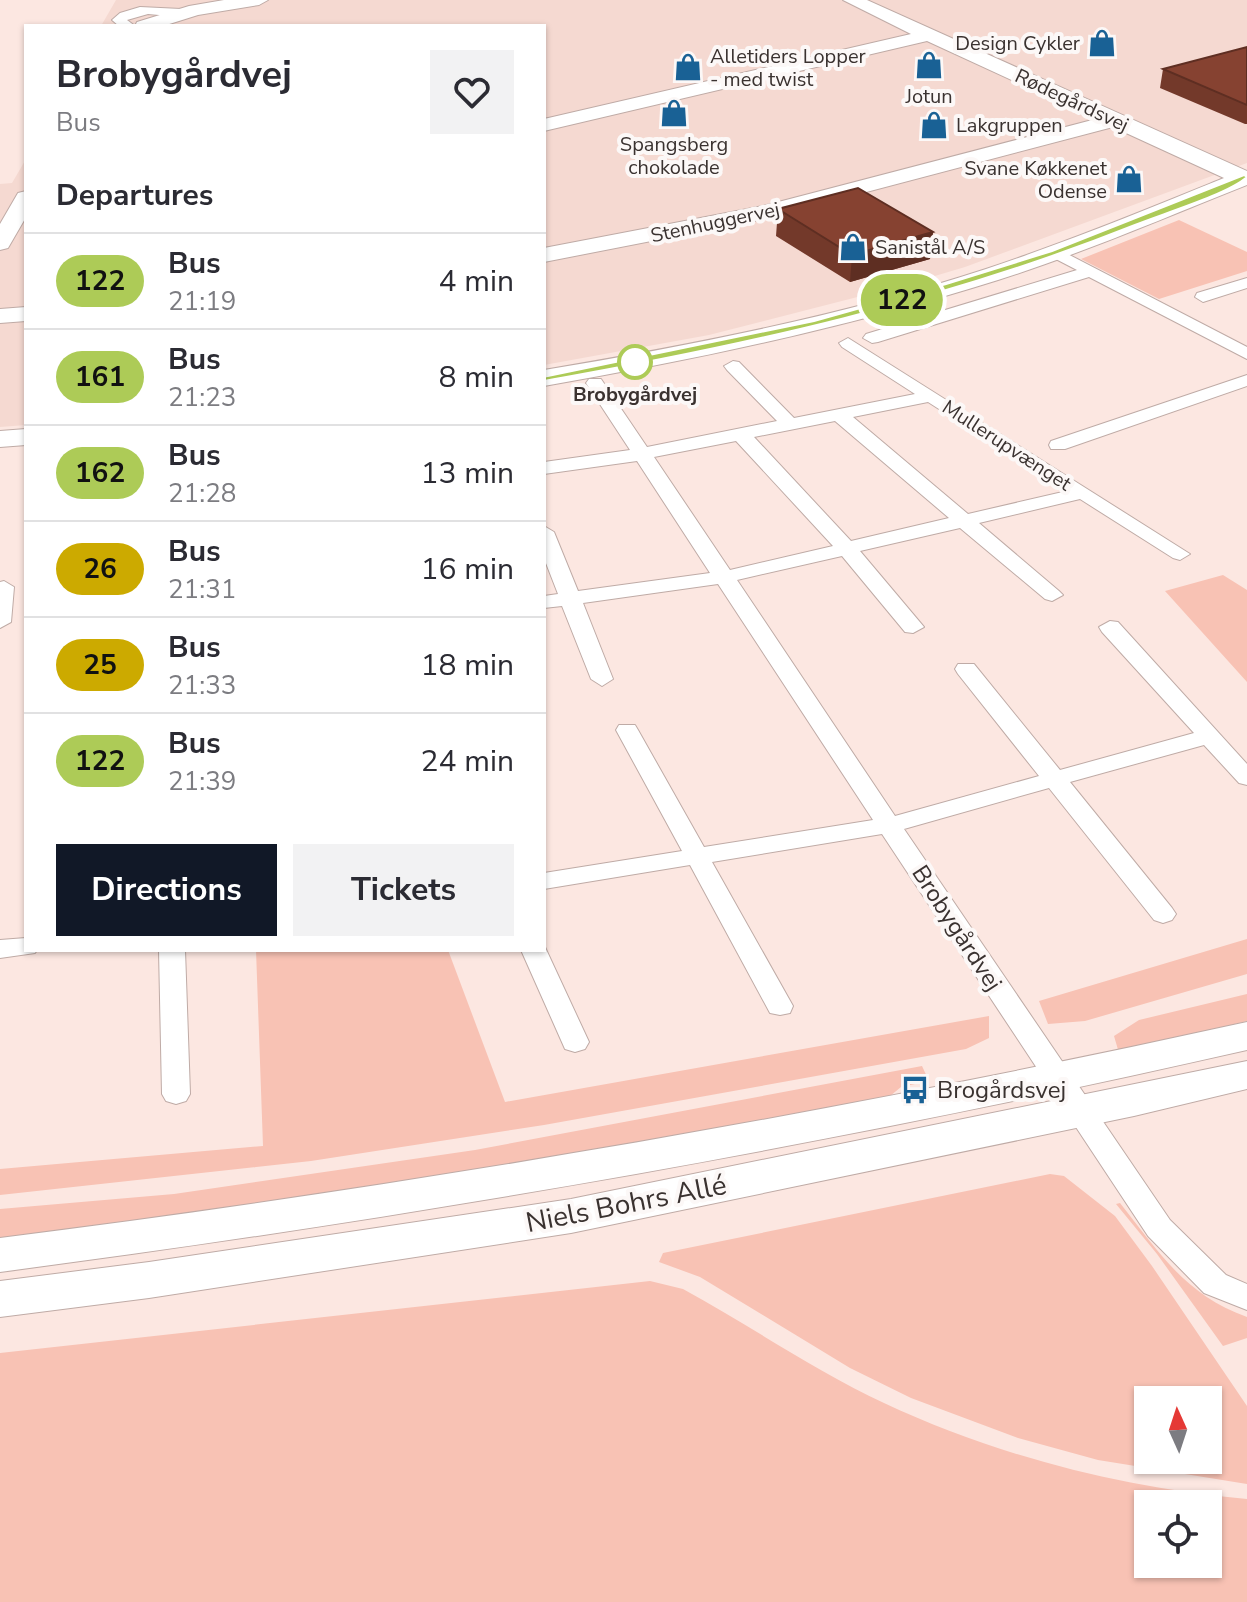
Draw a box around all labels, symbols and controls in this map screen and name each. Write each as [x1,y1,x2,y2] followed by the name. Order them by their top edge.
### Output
[1087,28,1117,58] shop icon: Design Cykler
[955,30,1080,57] place label: Design Cykler
[710,43,866,93] place label: Alletiders Lopper - med twist
[56,49,292,100] text: Brobygårdvej
[430,50,514,134] button: heart
[914,50,944,80] shop icon: Jotun
[673,52,703,82] shop icon: Alletiders Lopper - med twist
[1011,62,1133,139] street label: Rødegårdsvej
[904,83,953,110] place label: Jotun
[659,98,689,128] shop icon: Spangsberg chokolade
[56,105,101,140] text: Bus
[919,110,949,140] shop icon: Lakgruppen
[956,112,1063,139] place label: Lakgruppen
[620,131,728,181] place label: Spangsberg chokolade
[964,155,1108,205] place label: Svane Køkkenet Odense
[1114,164,1144,194] shop icon: Svane Køkkenet Odense
[56,175,213,216] text: Departures
[648,196,782,249] street label: Stenhuggervej
[838,232,868,262] shop icon: Sanistål A/S
[875,234,985,261] place label: Sanistål A/S
[168,243,221,284] text: Bus
[439,261,514,302] text: 4 min
[75,262,125,300] text: 122
[856,274,948,326] line badge: 122
[877,281,927,319] text: 122
[168,284,236,319] text: 21:19
[168,339,221,380] text: Bus
[618,345,652,379] marker: Brobygårdvej
[439,357,514,398] text: 8 min
[75,358,125,396] text: 161
[168,380,236,415] text: 21:23
[573,381,697,408] place label: Brobygårdvej
[937,394,1077,498] street label: Mullerupvænget
[168,435,221,476] text: Bus
[421,453,514,494] text: 13 min
[75,454,125,492] text: 162
[168,476,236,511] text: 21:28
[168,531,221,572] text: Bus
[421,549,514,590] text: 16 min
[83,550,117,588] text: 26
[168,572,236,607] text: 21:31
[168,627,221,668] text: Bus
[421,645,514,686] text: 18 min
[83,646,117,684] text: 25
[168,668,236,703] text: 21:33
[168,723,221,764] text: Bus
[421,741,514,782] text: 24 min
[75,742,125,780] text: 122
[168,764,236,799] text: 21:39
[56,844,277,936] button: Directions
[293,844,514,936] button: Tickets
[904,859,1010,997] street label: Brobygårdvej
[937,1074,1066,1106] place label: Brogårdsvej
[900,1075,930,1105] bus stop icon: Brogårdsvej
[523,1166,730,1242] street label: Niels Bohrs Allé
[1134,1386,1222,1474] north arrow
[1134,1386,1222,1578] map controls
[1134,1490,1222,1578] button: locate

